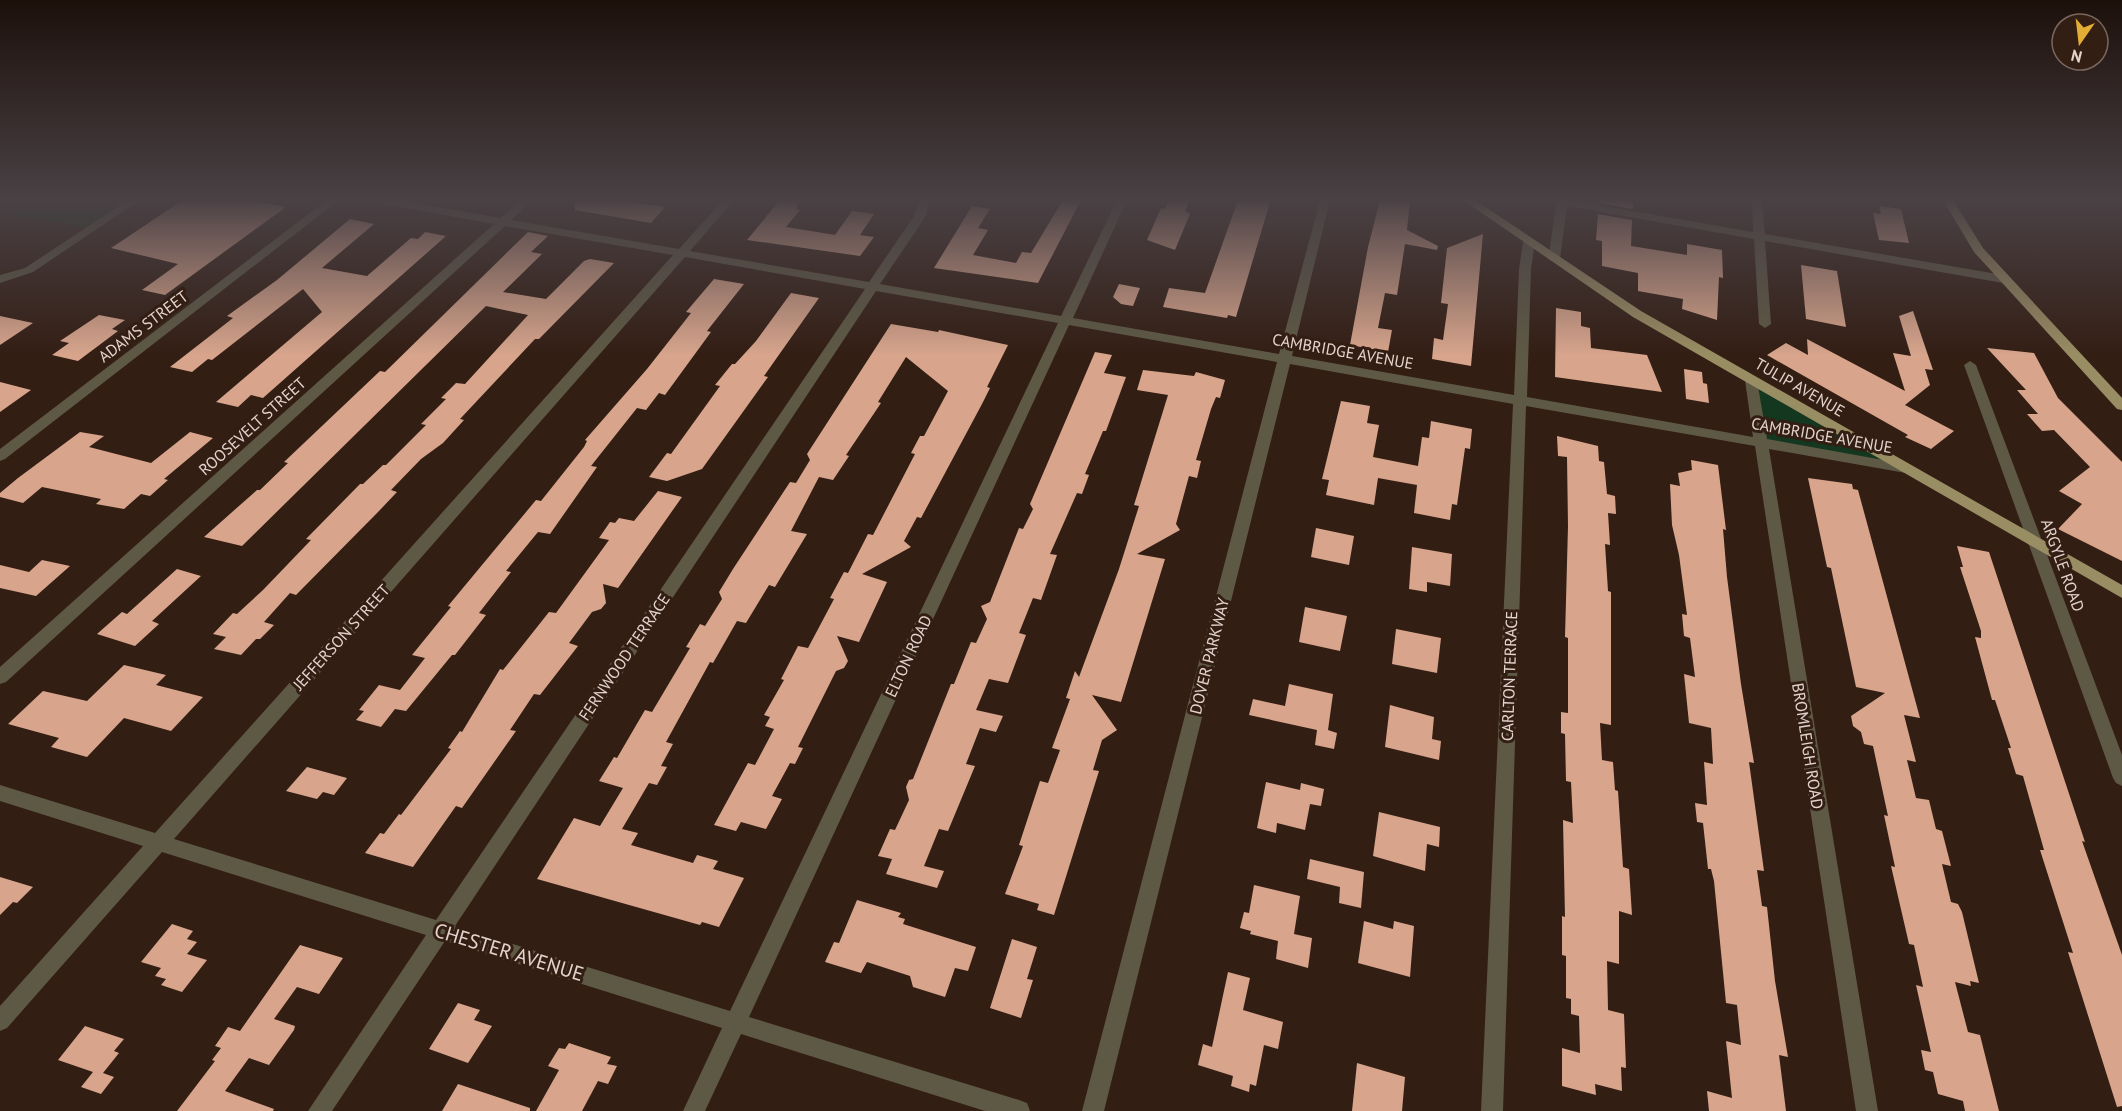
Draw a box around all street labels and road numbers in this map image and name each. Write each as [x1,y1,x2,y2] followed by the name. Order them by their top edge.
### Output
[94,286,192,366] street label: ADAMS STREET
[1271,329,1415,373] street label: CAMBRIDGE AVENUE
[1752,353,1848,421] street label: TULIP AVENUE
[194,373,310,479] street label: ROOSEVELT STREET
[1750,413,1894,457] street label: CAMBRIDGE AVENUE
[2037,516,2089,614] street label: ARGYLE ROAD
[288,580,394,695] street label: JEFFERSON STREET
[574,590,674,724] street label: FERNWOOD TERRACE
[1185,596,1233,716] street label: DOVER PARKWAY
[1497,611,1521,741] street label: CARLTON TERRACE
[880,612,936,700] street label: ELTON ROAD
[1788,682,1828,810] street label: BROMLEIGH ROAD
[431,917,587,987] street label: CHESTER AVENUE

